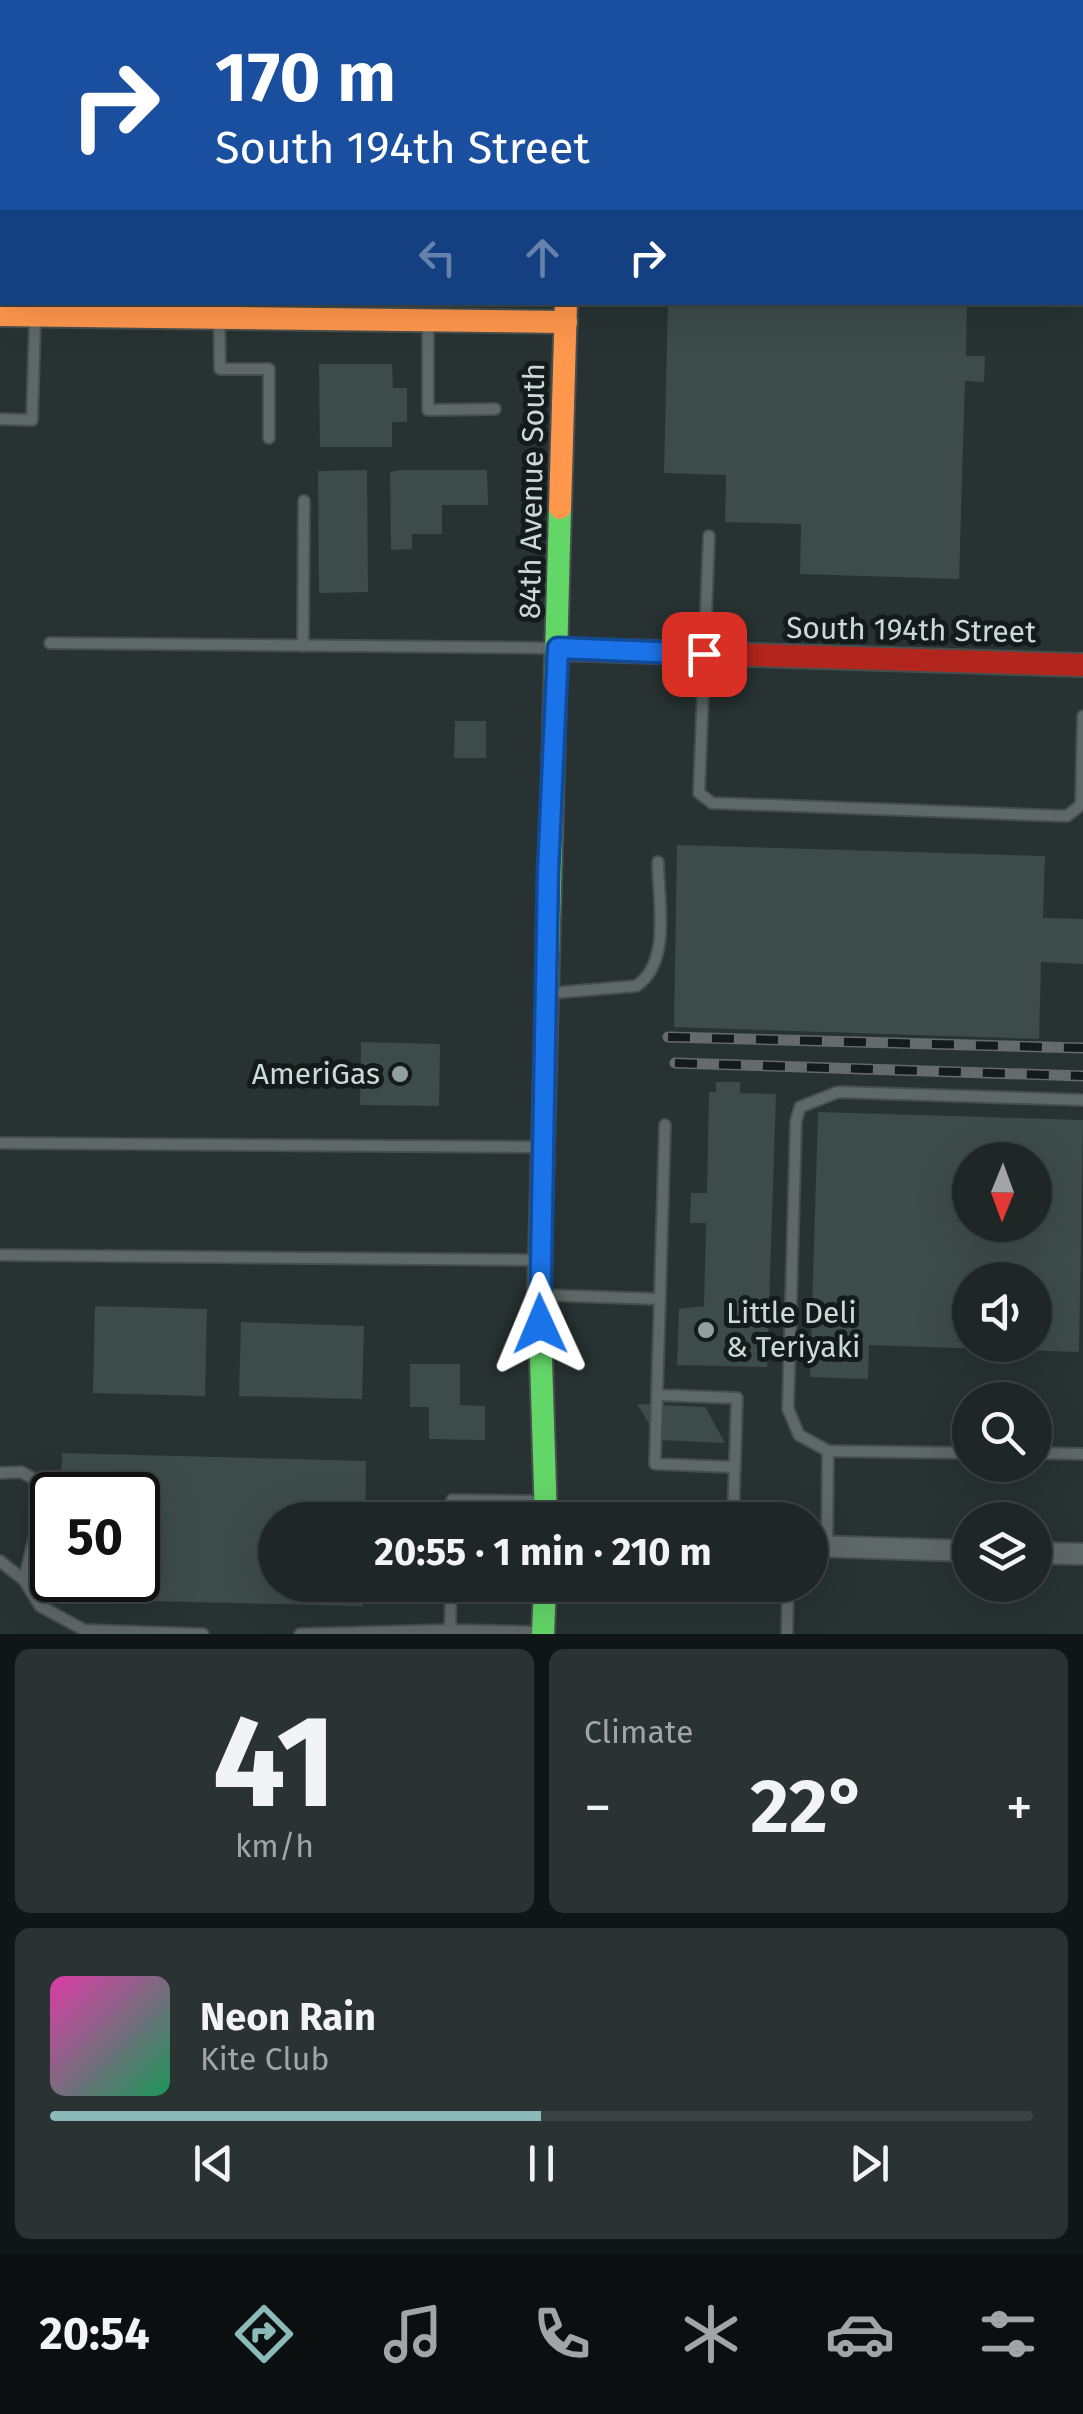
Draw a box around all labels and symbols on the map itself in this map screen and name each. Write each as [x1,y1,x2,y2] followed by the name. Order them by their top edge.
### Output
[512,363,552,619] street label: 84th Avenue South
[786,610,1036,650] street label: South 194th Street
[662,612,747,697] pin
[252,1056,380,1092] place label: AmeriGas
[389,1063,411,1085] marker: AmeriGas
[952,1142,1052,1242] north arrow
[488,1272,592,1376] position arrow
[726,1295,861,1365] place label: Little Deli & Teriyaki
[695,1319,717,1341] marker: Little Deli & Teriyaki
[30,1472,160,1602] speed limit sign: 50

